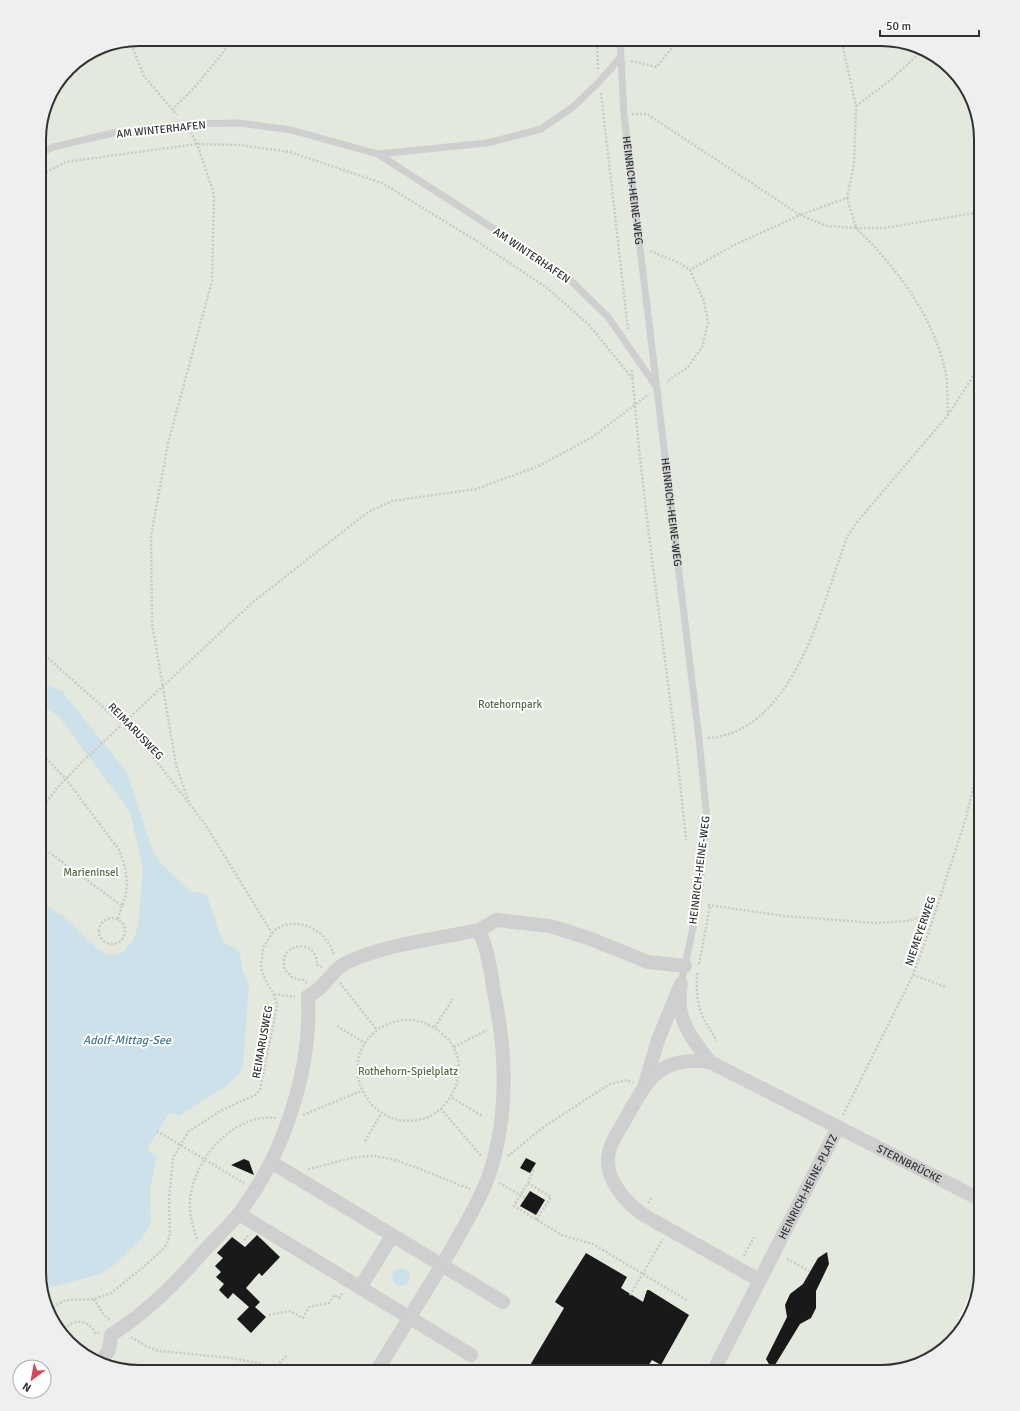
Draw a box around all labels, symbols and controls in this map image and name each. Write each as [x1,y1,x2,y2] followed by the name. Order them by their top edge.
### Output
[880,12,979,38] scale bar
[886,19,911,34] text: 50 m
[116,118,206,141] street label: AM WINTERHAFEN
[620,135,646,245] street label: HEINRICH-HEINE-WEG
[491,225,573,286] street label: AM WINTERHAFEN
[658,457,684,567] street label: HEINRICH-HEINE-WEG
[478,698,543,711] park label: Rotehornpark
[105,700,166,762] street label: REIMARUSWEG
[686,815,713,925] street label: HEINRICH-HEINE-WEG
[63,866,119,879] park label: Marieninsel
[902,895,938,968] street label: NIEMEYERWEG
[250,1005,275,1080] street label: REIMARUSWEG
[83,1033,172,1048] water label: Adolf-Mittag-See
[358,1065,458,1078] park label: Rothehorn-Spielplatz
[776,1132,840,1242] street label: HEINRICH-HEINE-PLATZ
[874,1142,944,1186] street label: STERNBRÜCKE
[12,1359,52,1399] north arrow
[20,1380,34,1395] text: N

